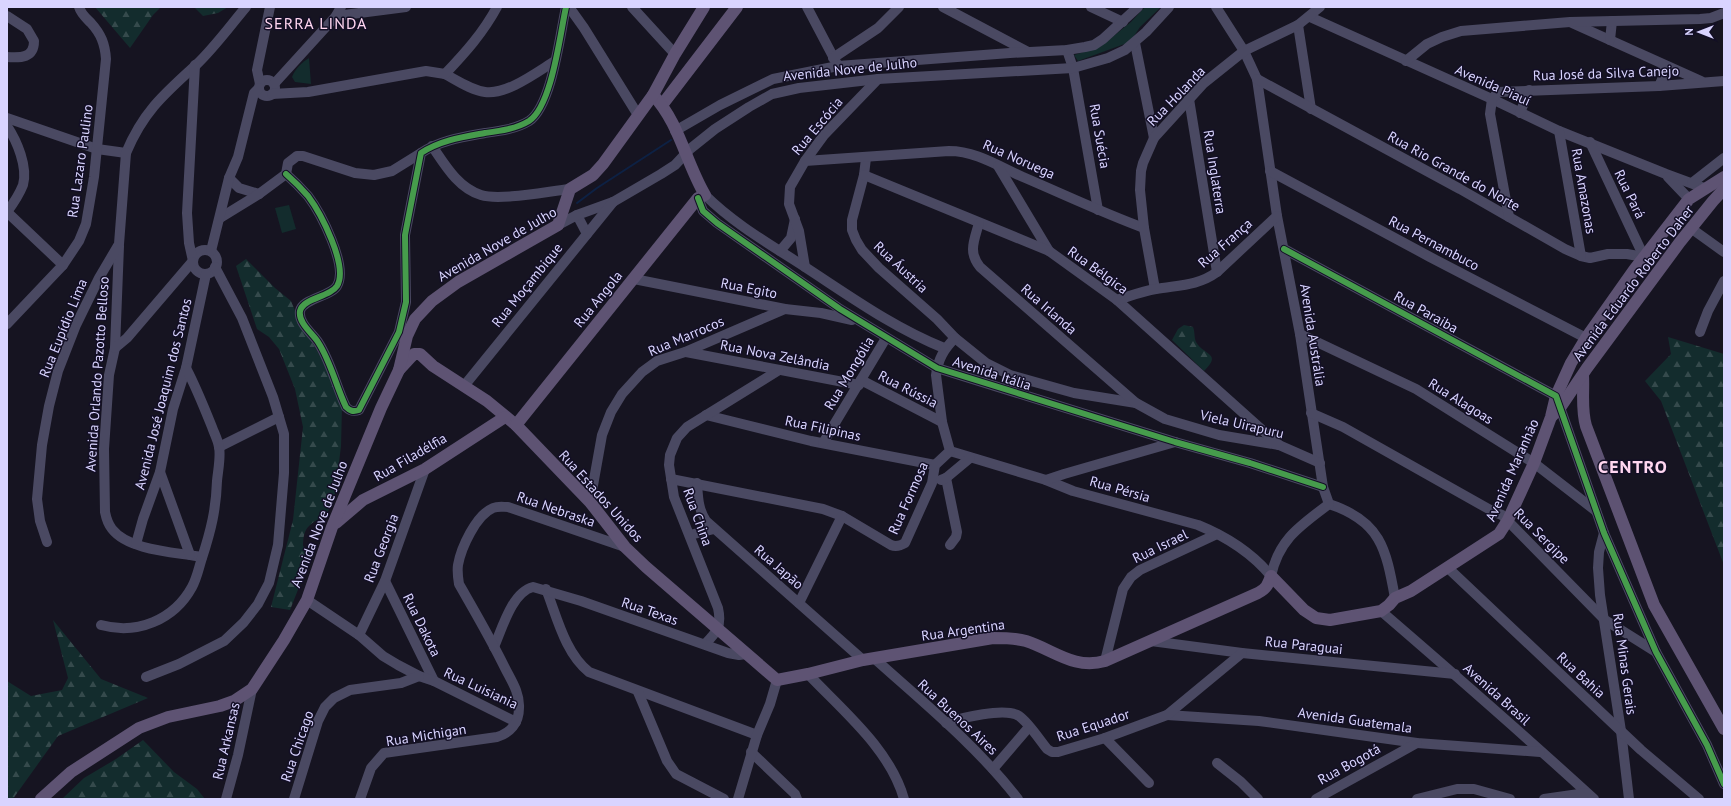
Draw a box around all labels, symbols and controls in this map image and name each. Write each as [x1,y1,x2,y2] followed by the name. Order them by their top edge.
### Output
[1679,12,1719,52] north arrow
[265,13,367,33] district label: SERRA LINDA
[1682,28,1696,36] text: N
[782,53,918,85] street label: Avenida Nove de Julho
[1452,60,1534,110] street label: Avenida Piauí
[1533,61,1679,85] street label: Rua José da Silva Canejo
[1143,62,1209,130] street label: Rua Holanda
[788,93,847,159] street label: Rua Escócia
[1085,102,1115,170] street label: Rua Suécia
[63,103,97,219] street label: Rua Lazaro Paulino
[1385,127,1523,215] street label: Rua Rio Grande do Norte
[1199,129,1231,215] street label: Rua Inglaterra
[980,135,1058,183] street label: Rua Noruega
[1568,147,1600,235] street label: Rua Amazonas
[1610,167,1650,222] street label: Rua Pará
[1568,201,1698,365] street label: Avenida Eduardo Roberto Daher
[434,203,560,285] street label: Avenida Nove de Julho
[1386,212,1482,274] street label: Rua Pernambuco
[1194,214,1256,272] street label: Rua França
[870,237,932,297] street label: Rua Áustria
[488,239,566,331] street label: Rua Moçambique
[1064,242,1132,298] street label: Rua Bélgica
[570,267,626,331] street label: Rua Angola
[719,274,779,302] street label: Rua Egito
[35,276,91,380] street label: Rua Eupídio Lima
[81,276,113,472] street label: Avenida Orlando Pazotto Belloso
[1017,280,1081,338] street label: Rua Irlanda
[1296,283,1330,388] street label: Avenida Austrália
[1391,287,1461,337] street label: Rua Paraiba
[130,296,196,492] street label: Avenida José Joaquim dos Santos
[645,312,727,360] street label: Rua Marrocos
[820,333,878,413] street label: Rua Mongólia
[719,336,831,374] street label: Rua Nova Zelândia
[950,352,1034,394] street label: Avenida Itália
[875,366,941,412] street label: Rua Rússia
[1425,374,1497,428] street label: Rua Alagoas
[1197,405,1286,442] street label: Viela Uirapuru
[783,411,863,445] street label: Rua Filipinas
[1481,416,1543,524] street label: Avenida Maranhão
[370,429,450,485] street label: Rua Filadélfia
[555,446,647,546] street label: Rua Estados Unidos
[1598,455,1668,478] district label: CENTRO
[287,458,351,590] street label: Avenida Nove de Julho
[884,459,932,537] street label: Rua Formosa
[1088,472,1152,506] street label: Rua Pérsia
[679,486,717,549] street label: Rua China
[514,487,598,531] street label: Rua Nebraska
[1510,504,1574,568] street label: Rua Sergipe
[360,511,402,585] street label: Rua Georgia
[1129,525,1191,567] street label: Rua Israel
[751,541,807,593] street label: Rua Japão
[399,590,445,660] street label: Rua Dakota
[619,593,681,629] street label: Rua Texas
[1609,612,1641,716] street label: Rua Minas Gerais
[920,615,1006,645] street label: Rua Argentina
[1264,632,1344,658] street label: Rua Paraguai
[1553,648,1609,702] street label: Rua Bahia
[1460,659,1534,729] street label: Avenida Brasil
[441,663,521,713] street label: Rua Luisiania
[914,675,1002,759] street label: Rua Buenos Aires
[208,700,244,781] street label: Rua Arkansas
[1297,703,1413,737] street label: Avenida Guatemala
[1054,705,1132,745] street label: Rua Equador
[276,708,318,784] street label: Rua Chicago
[385,720,467,750] street label: Rua Michigan
[1315,739,1384,789] street label: Rua Bogotá

